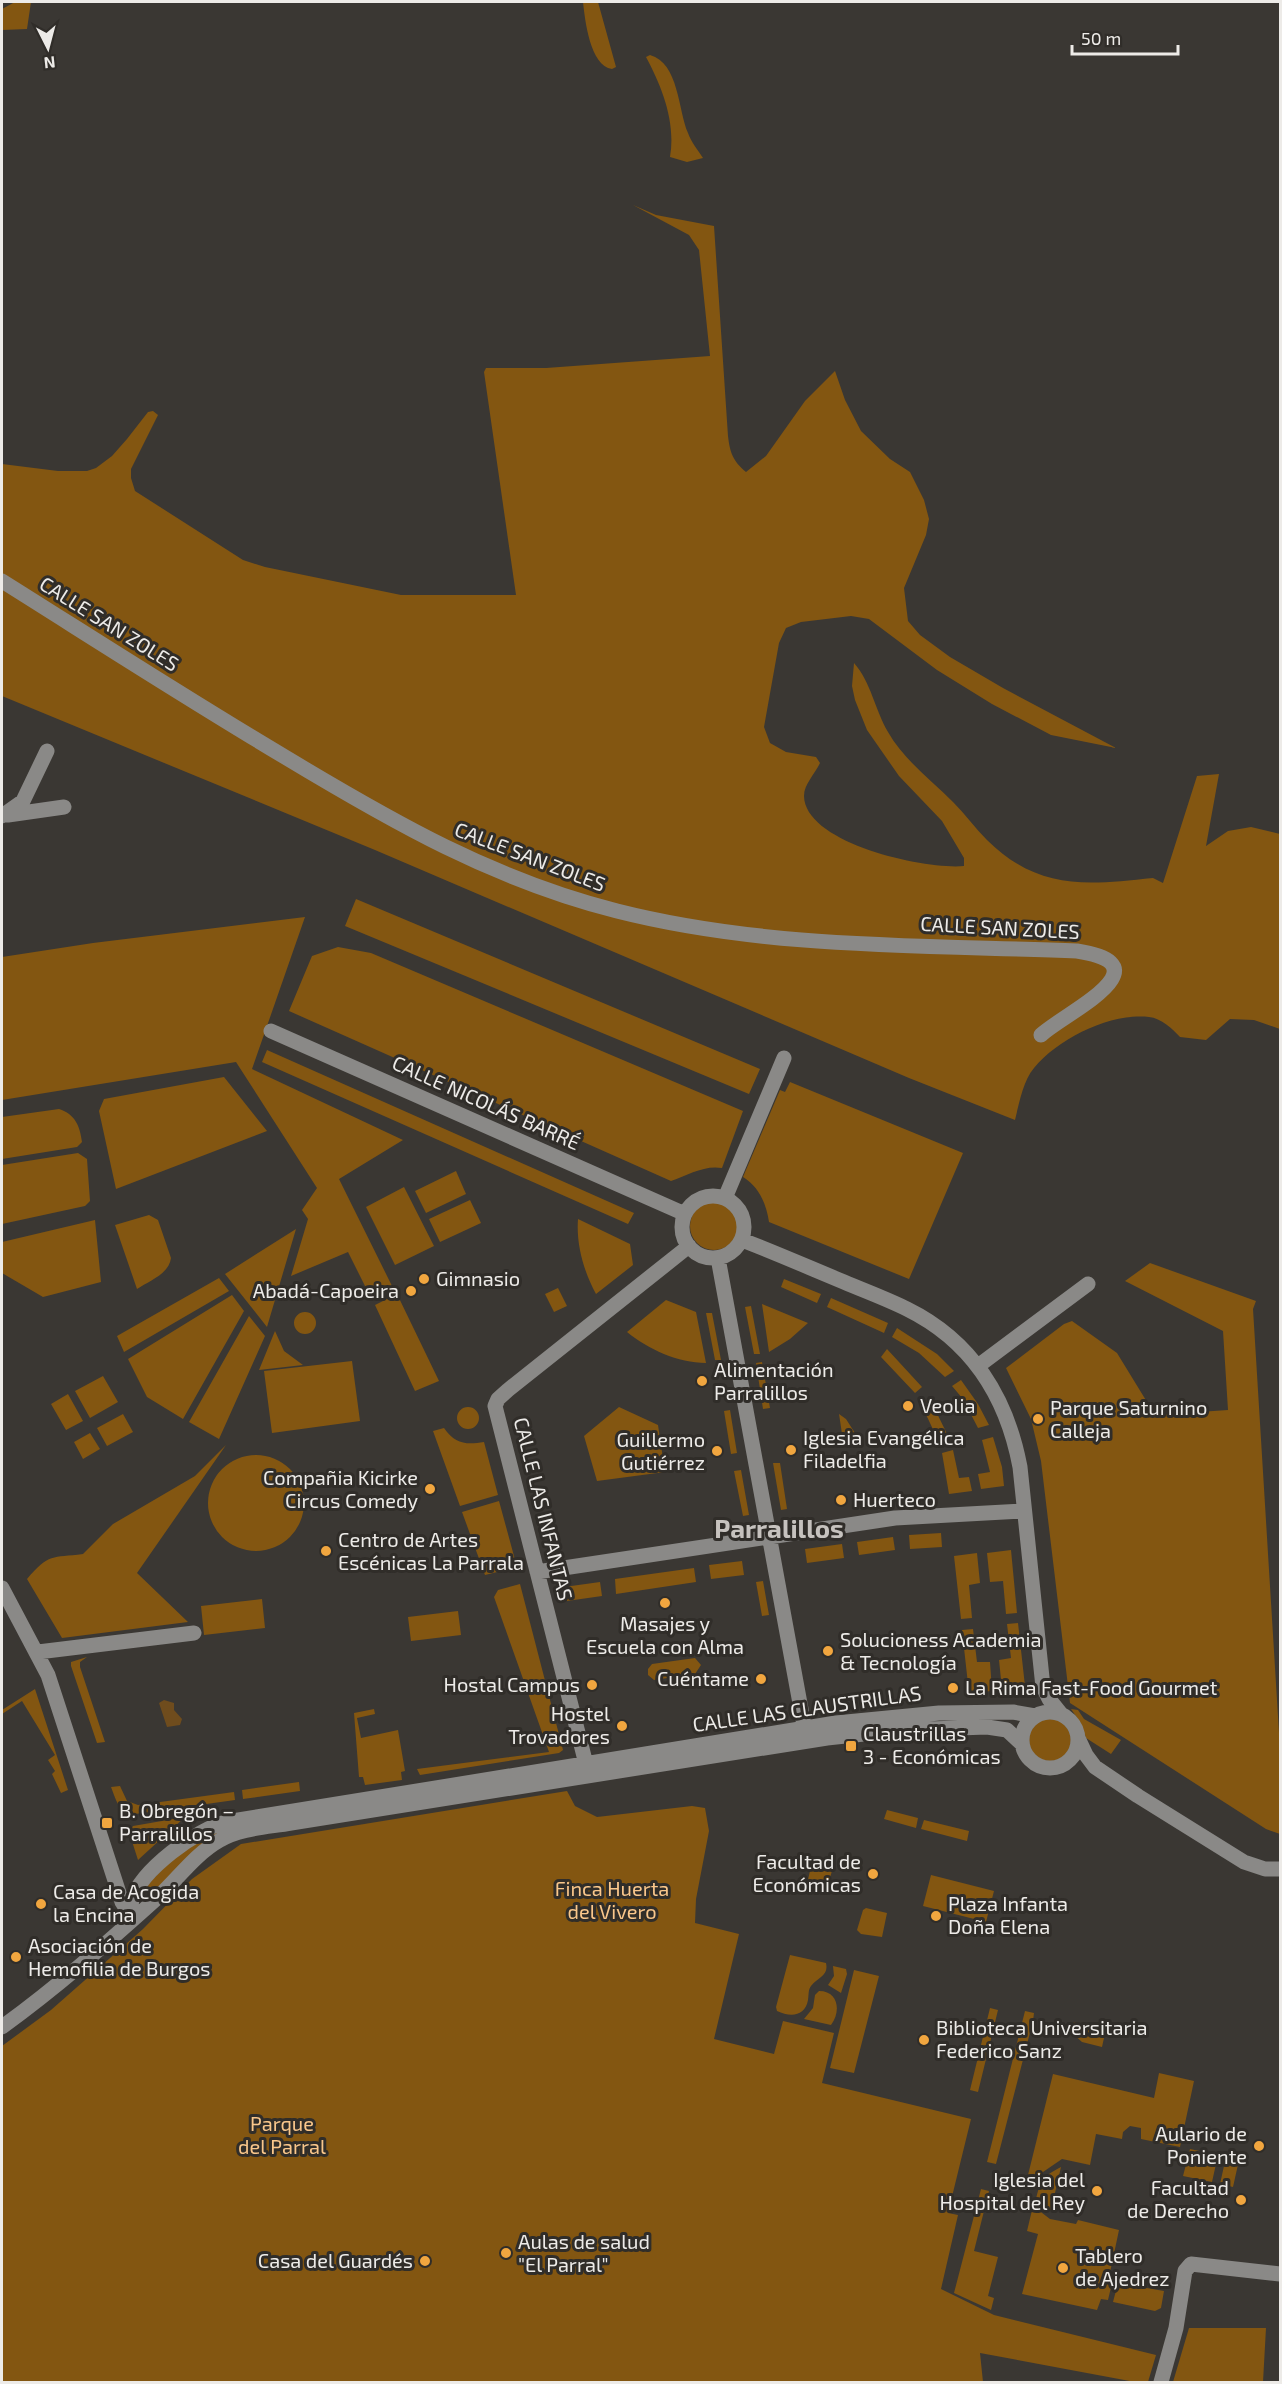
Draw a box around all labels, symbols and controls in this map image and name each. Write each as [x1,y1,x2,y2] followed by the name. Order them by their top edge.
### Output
[18,18,78,78] north arrow
[1072,18,1178,56] scale bar
[1081,27,1121,49] text: 50 m
[43,53,56,73] text: N
[36,571,184,676] street label: CALLE SAN ZOLES
[452,816,609,896] street label: CALLE SAN ZOLES
[920,911,1080,943] street label: CALLE SAN ZOLES
[389,1050,584,1154] street label: CALLE NICOLÁS BARRÉ
[436,1266,520,1290] place label: Gimnasio
[417,1272,431,1286] marker: Gimnasio
[253,1278,399,1302] place label: Abadá-Capoeira
[404,1284,418,1298] marker: Abadá-Capoeira
[714,1357,834,1404] place label: Alimentación Parralillos
[695,1374,709,1388] marker: Alimentación Parralillos
[920,1393,975,1417] place label: Veolia
[1050,1395,1207,1442] place label: Parque Saturnino Calleja
[901,1399,915,1413] marker: Veolia
[1031,1412,1045,1426] marker: Parque Saturnino Calleja
[510,1415,578,1603] street label: CALLE LAS INFANTAS
[803,1425,964,1472] place label: Iglesia Evangélica Filadelfia
[617,1427,705,1474] place label: Guillermo Gutiérrez
[784,1443,798,1457] marker: Iglesia Evangélica Filadelfia
[710,1444,724,1458] marker: Guillermo Gutiérrez
[263,1465,418,1512] place label: Compañia Kicirke Circus Comedy
[423,1482,437,1496] marker: Compañia Kicirke Circus Comedy
[853,1487,936,1511] place label: Huerteco
[834,1493,848,1507] marker: Huerteco
[714,1512,844,1543] district label: Parralillos
[338,1527,524,1574] place label: Centro de Artes Escénicas La Parrala
[319,1544,333,1558] marker: Centro de Artes Escénicas La Parrala
[658,1596,672,1610] marker: Masajes y Escuela con Alma
[586,1611,744,1658] place label: Masajes y Escuela con Alma
[840,1627,1042,1674] place label: Solucioness Academia & Tecnología
[821,1644,835,1658] marker: Solucioness Academia & Tecnología
[657,1666,749,1690] place label: Cuéntame
[444,1672,580,1696] place label: Hostal Campus
[754,1672,768,1686] marker: Cuéntame
[965,1675,1218,1699] place label: La Rima Fast-Food Gourmet
[585,1678,599,1692] marker: Hostal Campus
[691,1680,923,1736] street label: CALLE LAS CLAUSTRILLAS
[946,1681,960,1695] marker: La Rima Fast-Food Gourmet
[508,1701,610,1748] place label: Hostel Trovadores
[615,1719,629,1733] marker: Hostel Trovadores
[863,1721,1001,1768] place label: Claustrillas 3 - Económicas
[844,1739,858,1753] marker: Claustrillas 3 - Económicas
[119,1798,234,1845] place label: B. Obregón – Parralillos
[100,1816,114,1830] marker: B. Obregón – Parralillos
[752,1849,861,1896] place label: Facultad de Económicas
[866,1867,880,1881] marker: Facultad de Económicas
[555,1876,669,1923] park label: Finca Huerta del Vivero
[53,1879,199,1926] place label: Casa de Acogida la Encina
[948,1891,1068,1938] place label: Plaza Infanta Doña Elena
[34,1897,48,1911] marker: Casa de Acogida la Encina
[929,1909,943,1923] marker: Plaza Infanta Doña Elena
[28,1933,210,1980] place label: Asociación de Hemofilia de Burgos
[9,1950,23,1964] marker: Asociación de Hemofilia de Burgos
[936,2015,1147,2062] place label: Biblioteca Universitaria Federico Sanz
[917,2033,931,2047] marker: Biblioteca Universitaria Federico Sanz
[238,2111,326,2158] park label: Parque del Parral
[1155,2121,1247,2168] place label: Aulario de Poniente
[1252,2139,1266,2153] marker: Aulario de Poniente
[939,2167,1085,2214] place label: Iglesia del Hospital del Rey
[1127,2175,1229,2222] place label: Facultad de Derecho
[1090,2184,1104,2198] marker: Iglesia del Hospital del Rey
[1234,2193,1248,2207] marker: Facultad de Derecho
[518,2229,650,2276] place label: Aulas de salud "El Parral"
[1075,2243,1170,2290] place label: Tablero de Ajedrez
[499,2246,513,2260] marker: Aulas de salud "El Parral"
[258,2248,413,2272] place label: Casa del Guardés
[418,2254,432,2268] marker: Casa del Guardés
[1056,2261,1070,2275] marker: Tablero de Ajedrez

